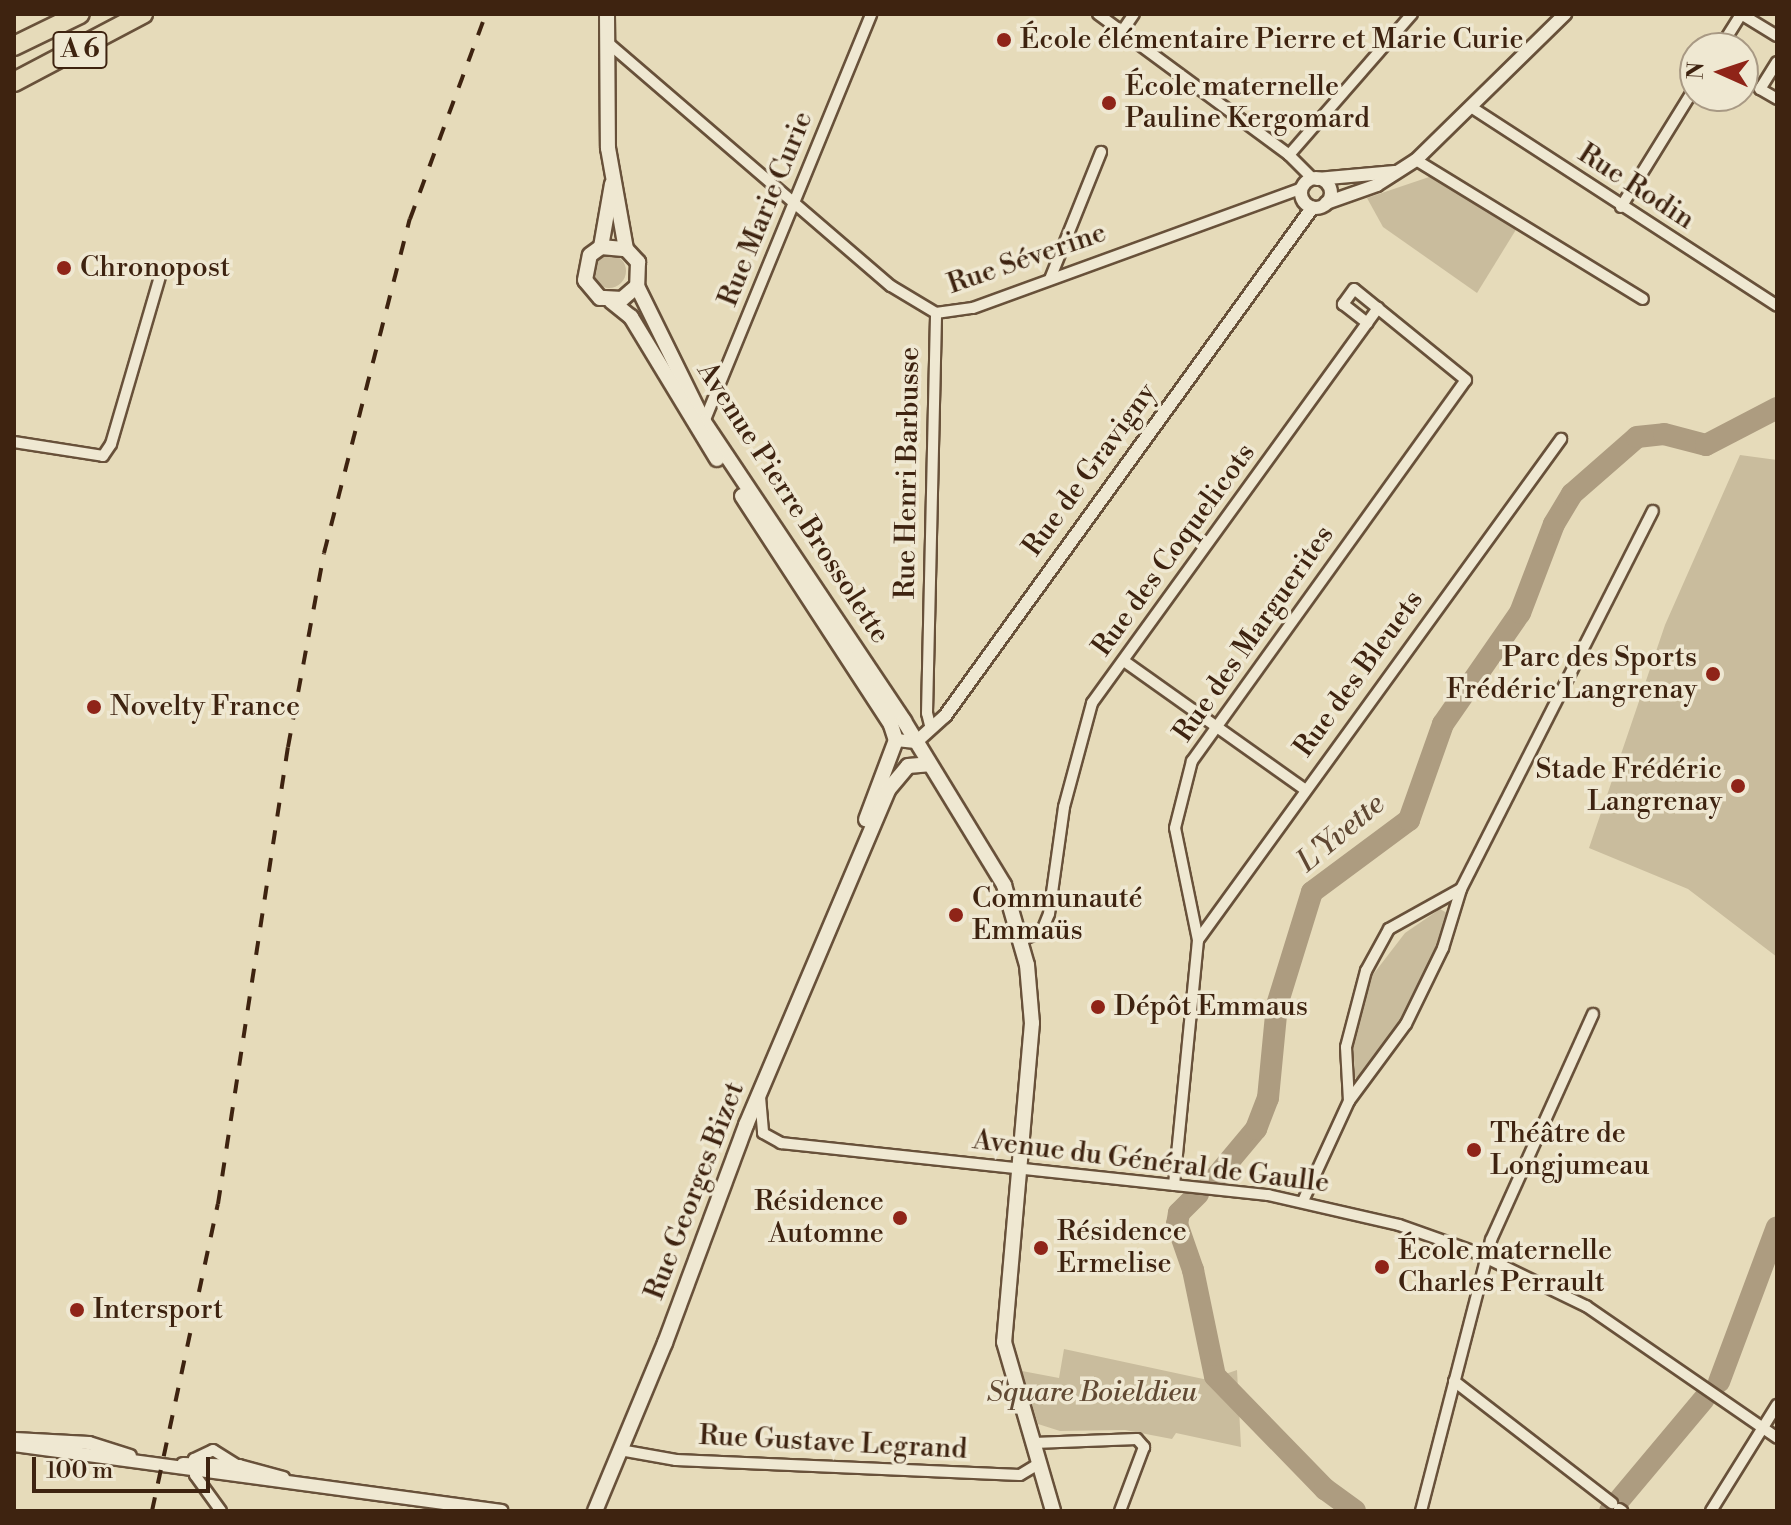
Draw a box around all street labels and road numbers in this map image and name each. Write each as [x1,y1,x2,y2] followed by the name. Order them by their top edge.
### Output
[52,28,108,72] road number: A 6
[712,107,820,311] street label: Rue Marie Curie
[1572,137,1700,237] street label: Rue Rodin
[943,216,1111,302] street label: Rue Séverine
[889,347,927,599] street label: Rue Henri Barbusse
[689,356,897,650] street label: Avenue Pierre Brossolette
[1016,377,1164,563] street label: Rue de Gravigny
[1085,437,1263,663] street label: Rue des Coquelicots
[1167,519,1341,749] street label: Rue des Marguerites
[1287,584,1431,764] street label: Rue des Bleuets
[638,1077,752,1305] street label: Rue Georges Bizet
[971,1123,1331,1201] street label: Avenue du Général de Gaulle
[698,1419,968,1467] street label: Rue Gustave Legrand

